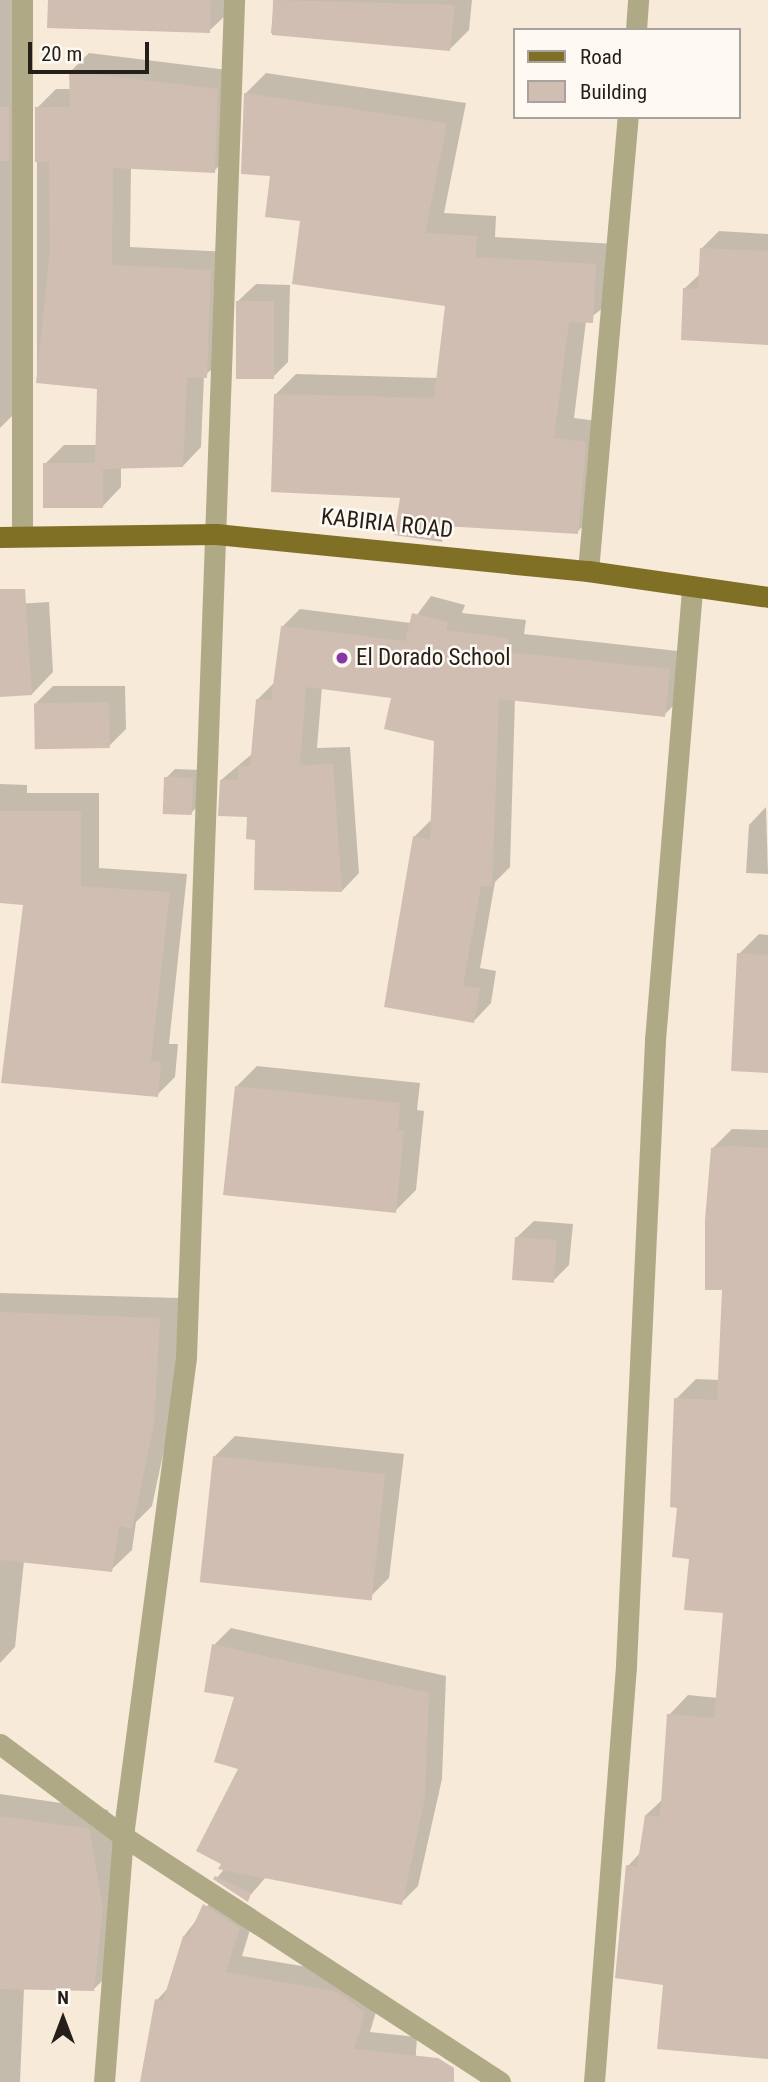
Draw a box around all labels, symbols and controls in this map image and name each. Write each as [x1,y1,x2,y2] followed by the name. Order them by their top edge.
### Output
[32,28,152,72] scale bar
[512,28,740,119] legend
[41,42,82,66] text: 20 m
[580,45,622,69] text: Road
[580,80,647,104] text: Building
[319,503,455,545] street label: KABIRIA ROAD
[356,644,510,672] place label: El Dorado School
[334,650,350,666] marker: El Dorado School
[28,1984,98,2054] north arrow
[57,1986,69,2009] text: N

